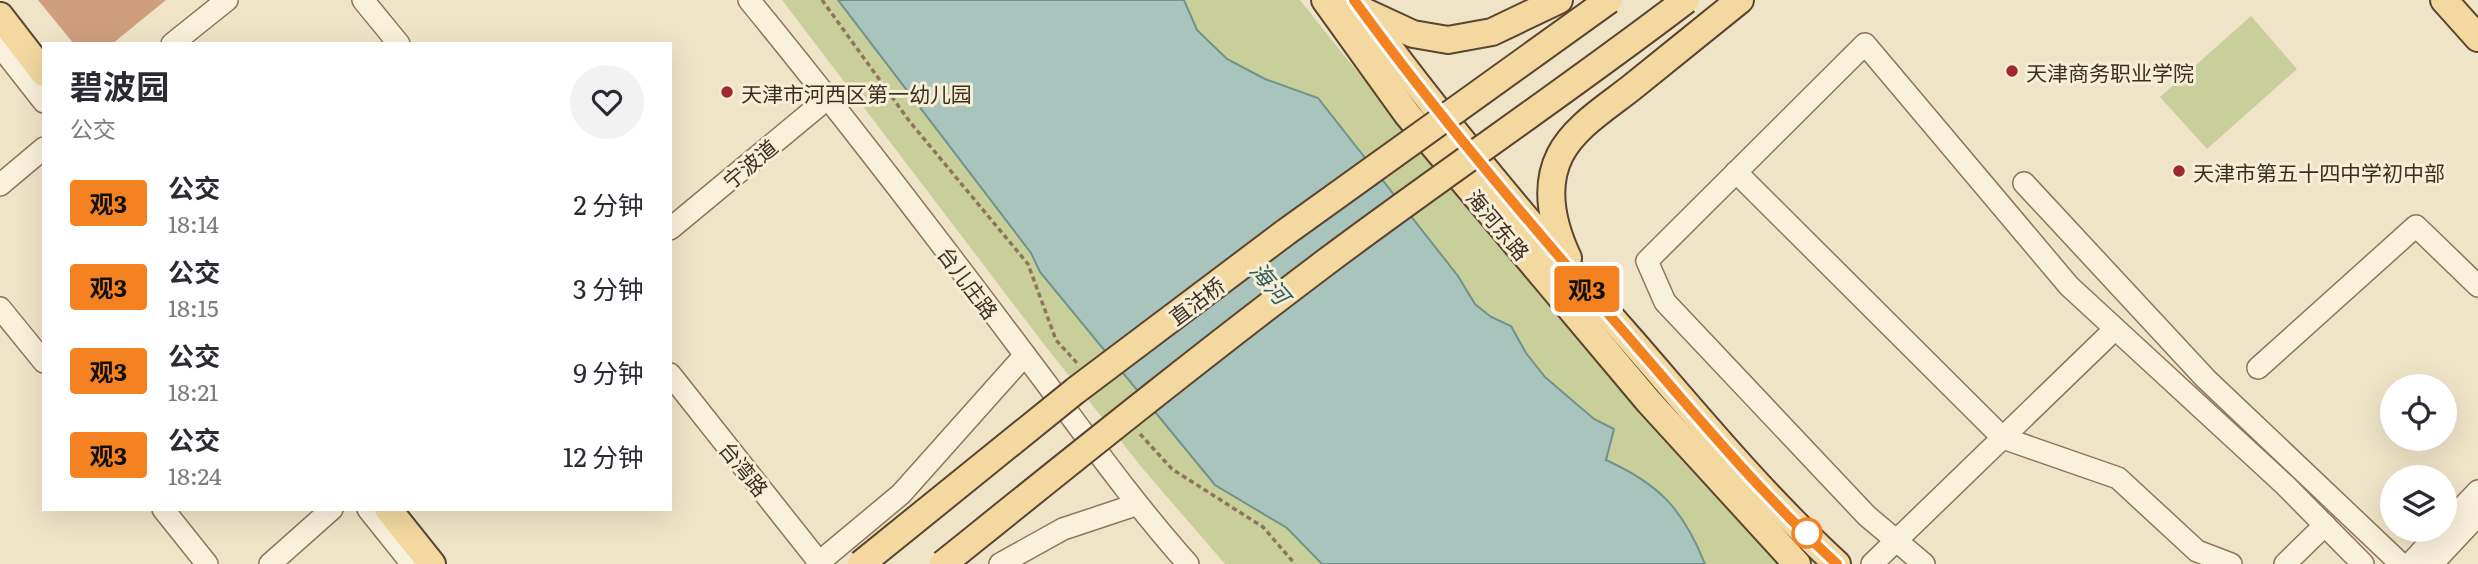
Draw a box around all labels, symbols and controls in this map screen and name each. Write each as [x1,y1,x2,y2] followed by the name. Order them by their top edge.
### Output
[2026,56,2194,87] place label: 天津商务职业学院
[70,60,169,109] text: 碧波园
[2004,63,2020,79] marker: 天津商务职业学院
[570,65,644,139] button: heart
[741,77,972,108] place label: 天津市河西区第一幼儿园
[719,84,735,100] marker: 天津市河西区第一幼儿园
[70,111,116,145] text: 公交
[715,131,783,195] street label: 宁波道
[2193,156,2445,187] place label: 天津市第五十四中学初中部
[2171,163,2187,179] marker: 天津市第五十四中学初中部
[168,167,220,206] text: 公交
[1460,182,1538,266] street label: 海河东路
[574,184,644,223] text: 2 分钟
[90,185,127,220] text: 观3
[168,206,219,240] text: 18:14
[931,239,1007,325] street label: 台儿庄路
[168,251,220,290] text: 公交
[1243,253,1301,314] water label: 海河
[1556,266,1618,312] line badge: 观3
[573,268,644,307] text: 3 分钟
[90,269,127,304] text: 观3
[1162,269,1230,331] street label: 直沽桥
[1568,271,1606,306] text: 观3
[168,290,219,324] text: 18:15
[168,335,220,374] text: 公交
[573,352,644,391] text: 9 分钟
[90,353,127,388] text: 观3
[168,374,219,408] text: 18:21
[2380,374,2457,542] map controls
[2380,374,2457,451] button: locate
[168,419,220,458] text: 公交
[713,434,777,502] street label: 台湾路
[563,436,644,475] text: 12 分钟
[90,437,127,472] text: 观3
[168,458,222,492] text: 18:24
[2380,465,2457,542] button: layers
[1792,518,1822,548] unlabelled marker

